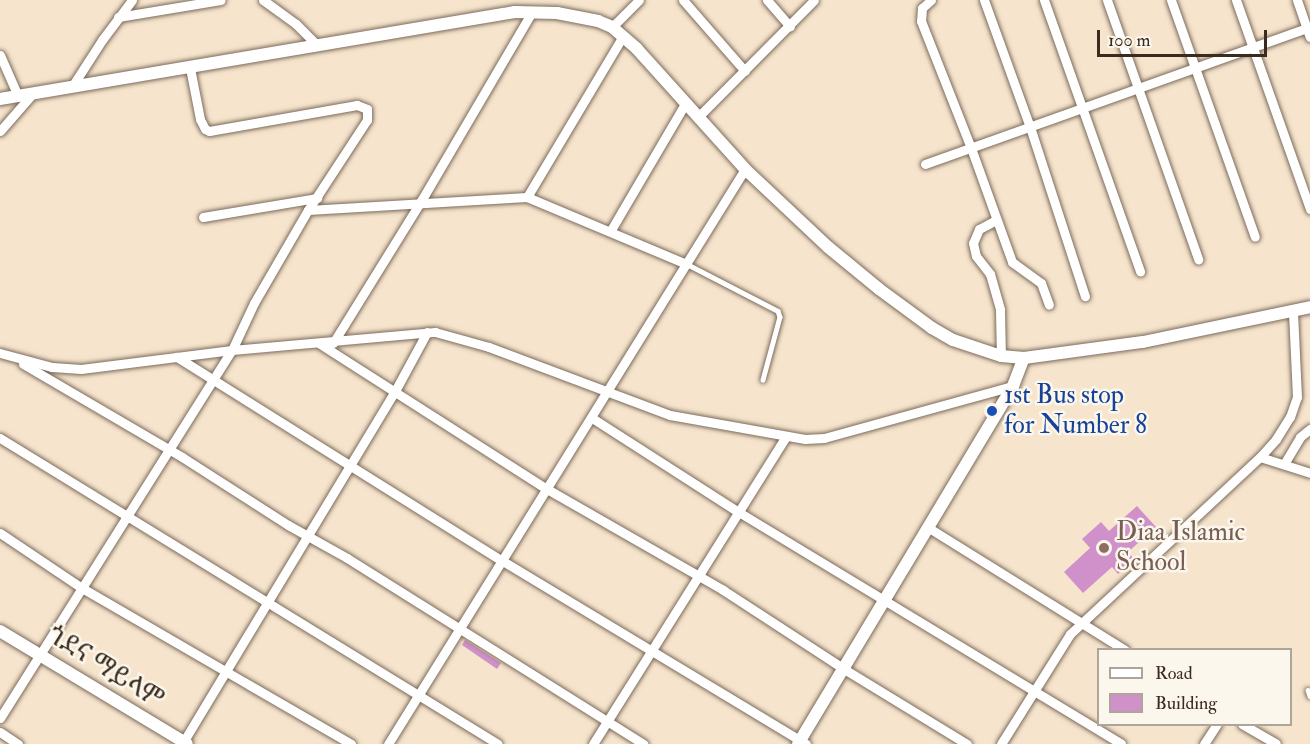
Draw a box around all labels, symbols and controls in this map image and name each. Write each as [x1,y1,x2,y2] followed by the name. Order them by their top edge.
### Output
[1100,18,1270,56] scale bar
[1108,29,1151,52] text: 100 m
[1004,380,1147,442] place label: 1st Bus stop for Number 8
[985,404,999,418] marker: 1st Bus stop for Number 8
[1116,517,1245,578] place label: Diaa Islamic School
[1097,541,1111,555] marker: Diaa Islamic School
[41,620,169,716] street label: ጎደና ማይላም
[1097,648,1292,726] legend
[1155,662,1193,685] text: Road
[1155,692,1217,715] text: Building

